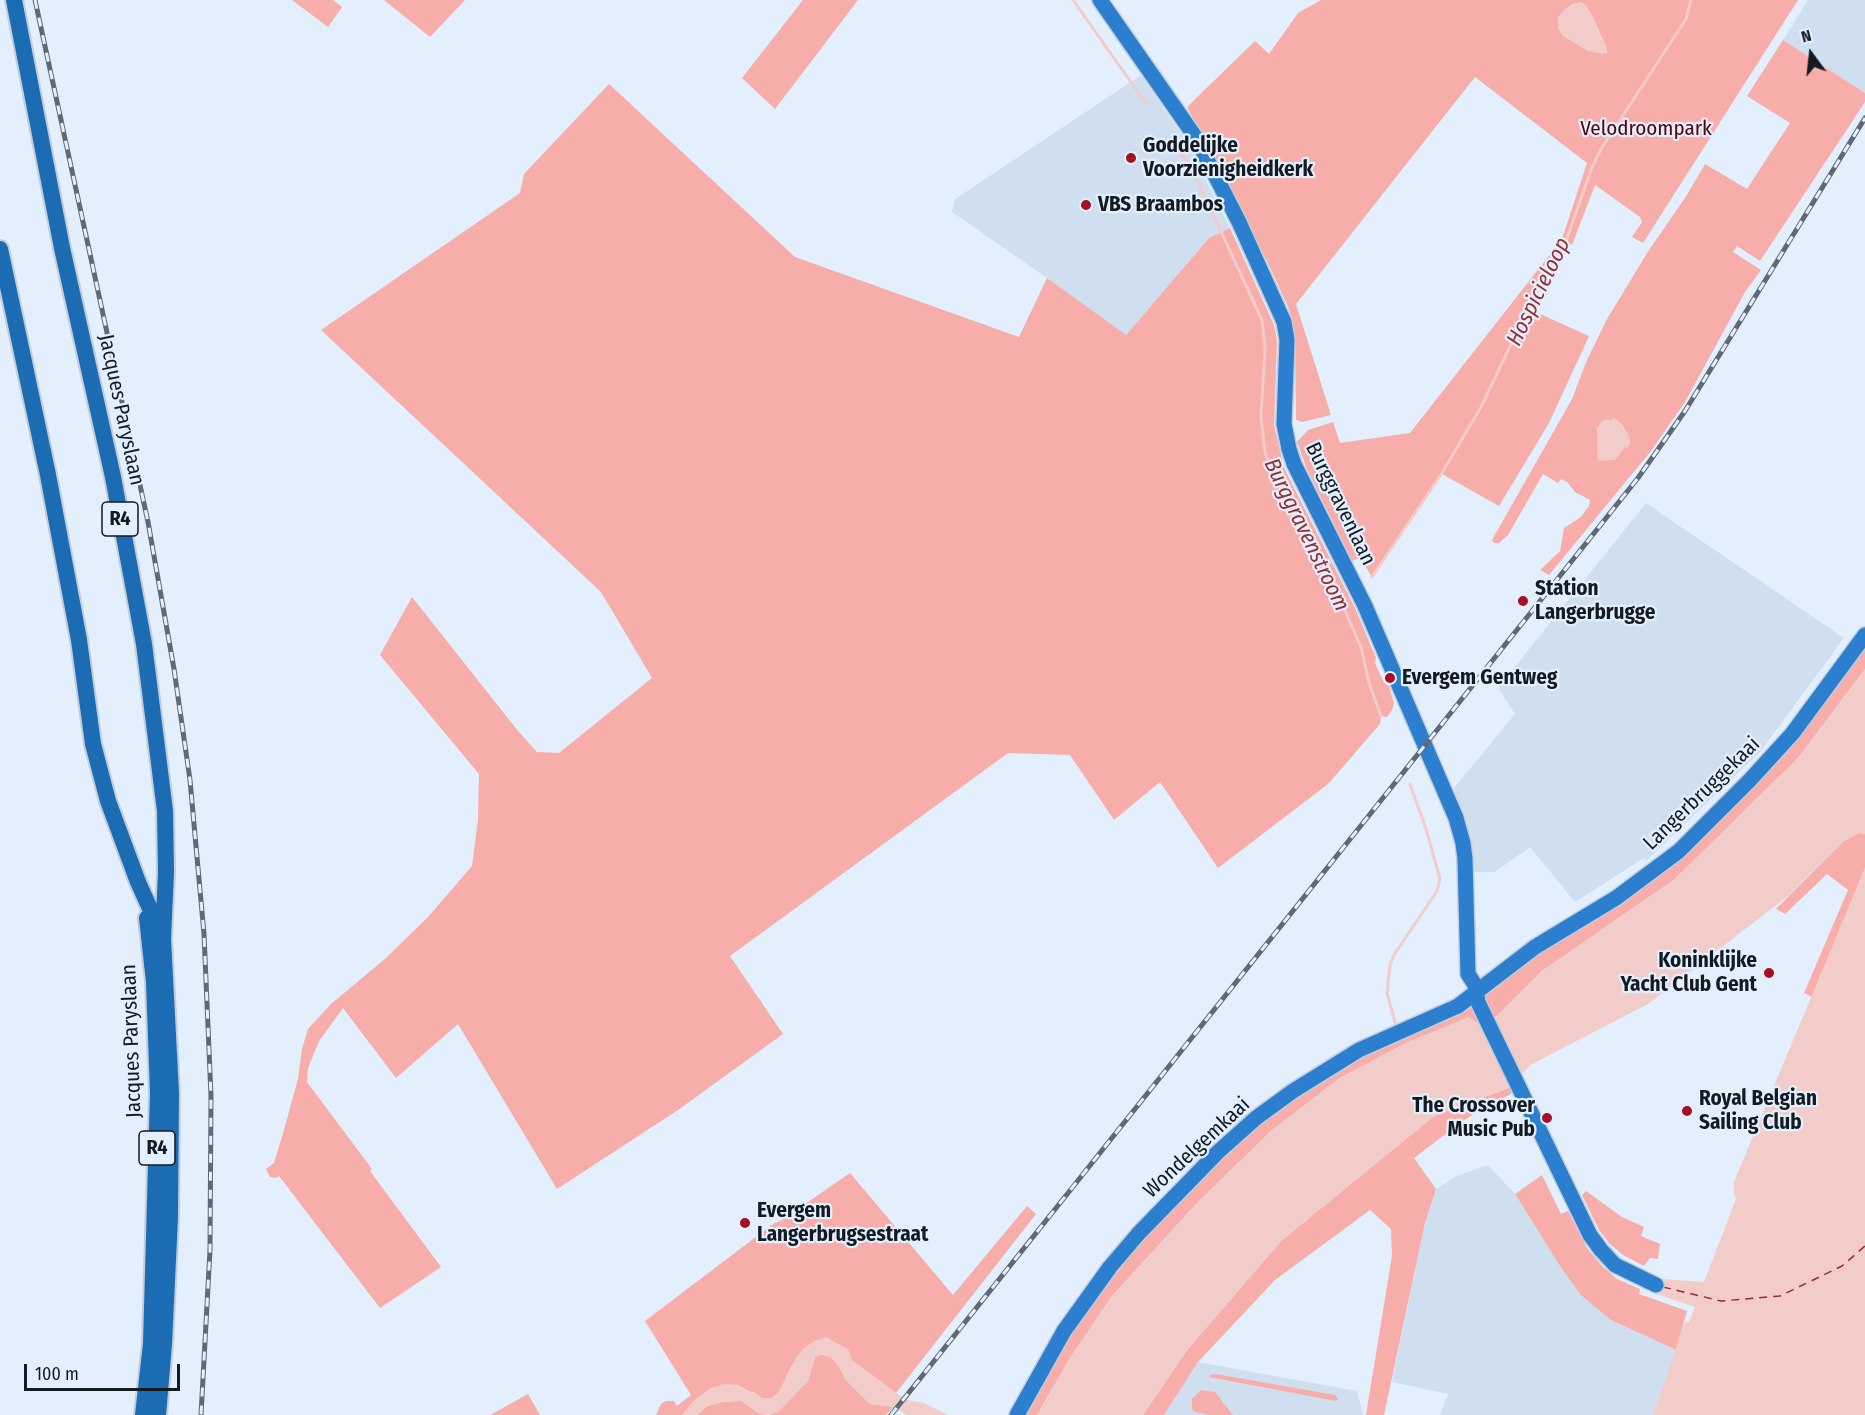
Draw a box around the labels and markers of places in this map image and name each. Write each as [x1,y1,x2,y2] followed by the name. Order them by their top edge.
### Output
[1143,133,1313,183] place label: Goddelijke Voorzienigheidkerk
[1124,151,1138,165] marker: Goddelijke Voorzienigheidkerk
[1098,192,1223,218] place label: VBS Braambos
[1079,198,1093,212] marker: VBS Braambos
[1535,576,1655,626] place label: Station Langerbrugge
[1516,594,1530,608] marker: Station Langerbrugge
[1402,665,1557,691] place label: Evergem Gentweg
[1383,671,1397,685] marker: Evergem Gentweg
[1620,948,1757,998] place label: Koninklijke Yacht Club Gent
[1762,966,1776,980] marker: Koninklijke Yacht Club Gent
[1699,1086,1817,1136] place label: Royal Belgian Sailing Club
[1412,1093,1535,1143] place label: The Crossover Music Pub
[1680,1104,1694,1118] marker: Royal Belgian Sailing Club
[1540,1111,1554,1125] marker: The Crossover Music Pub
[757,1198,928,1248] place label: Evergem Langerbrugsestraat
[738,1216,752,1230] marker: Evergem Langerbrugsestraat

